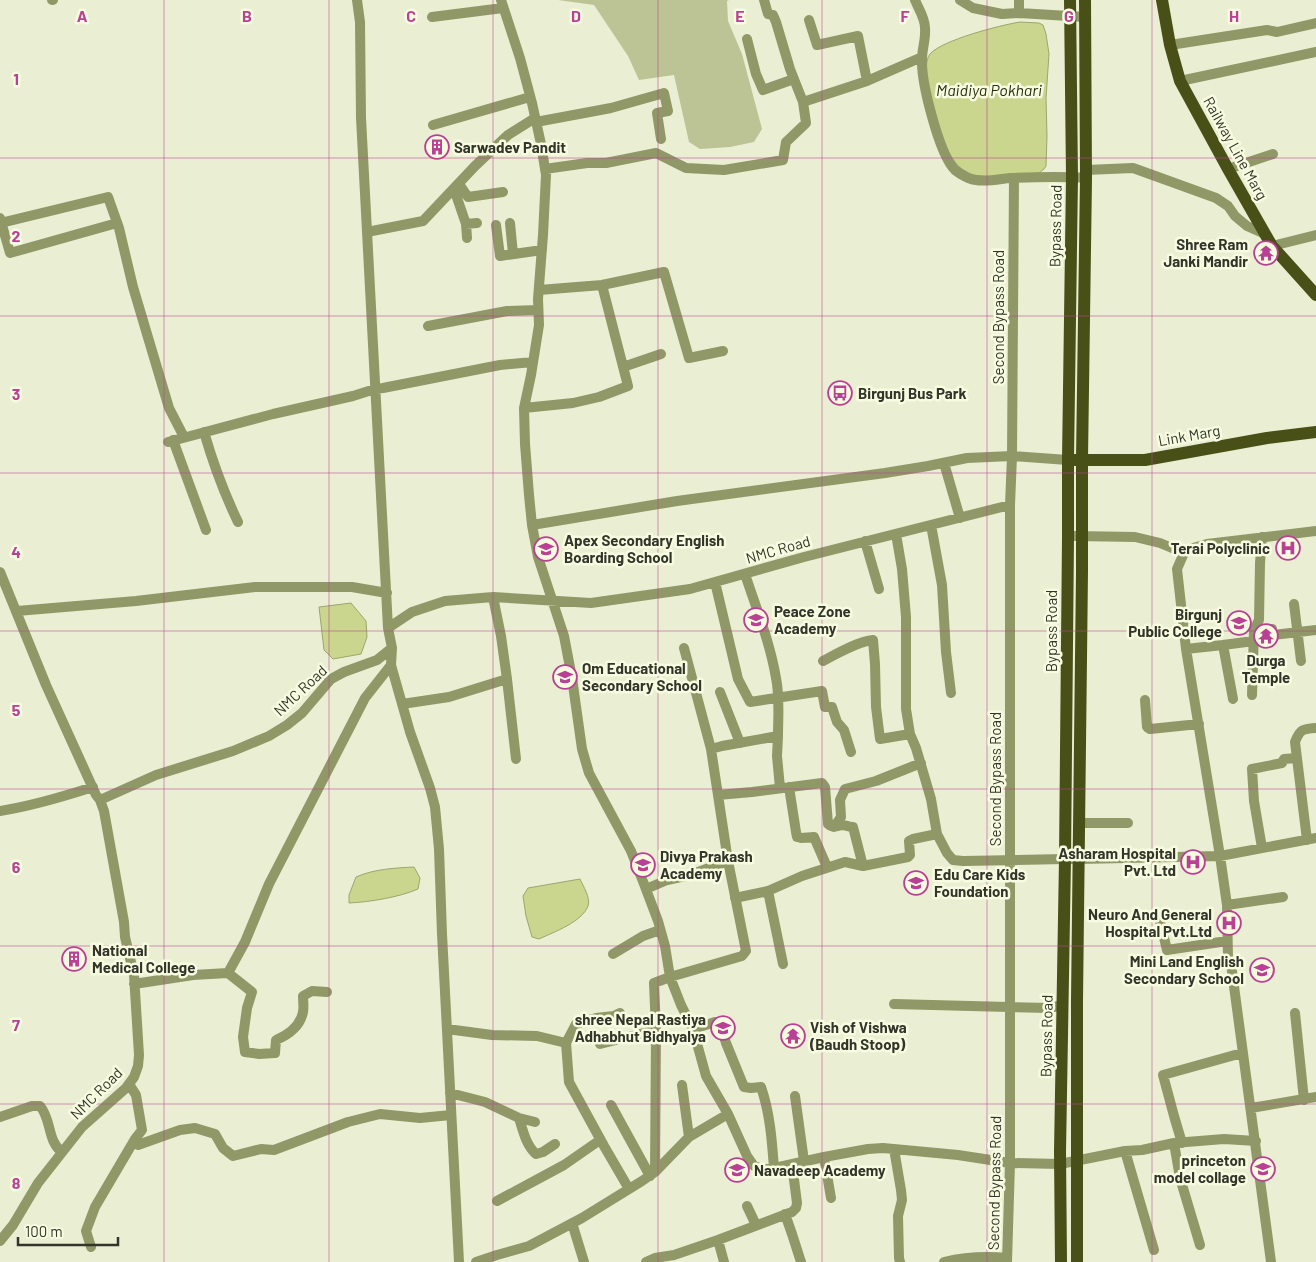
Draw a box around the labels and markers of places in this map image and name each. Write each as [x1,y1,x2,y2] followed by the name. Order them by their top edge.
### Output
[424,134,450,160] building icon: Sarwadev Pandit
[454,138,566,156] place label: Sarwadev Pandit
[1163,235,1248,270] place label: Shree Ram Janki Mandir
[1253,240,1279,266] temple icon: Shree Ram Janki Mandir
[827,380,853,406] bus stop icon: Birgunj Bus Park
[858,384,966,402] place label: Birgunj Bus Park
[564,531,724,566] place label: Apex Secondary English Boarding School
[1275,535,1301,561] hospital icon: Terai Polyclinic
[533,536,559,562] school or university icon: Apex Secondary English Boarding School
[1171,539,1270,557] place label: Terai Polyclinic
[774,602,851,637] place label: Peace Zone Academy
[1128,605,1222,640] place label: Birgunj Public College
[743,607,769,633] school or university icon: Peace Zone Academy
[1226,610,1252,636] school or university icon: Birgunj Public College
[1253,623,1279,649] temple icon: Durga Temple
[1242,651,1290,686] place label: Durga Temple
[582,659,702,694] place label: Om Educational Secondary School
[552,664,578,690] school or university icon: Om Educational Secondary School
[1058,844,1176,879] place label: Asharam Hospital Pvt. Ltd
[660,847,753,882] place label: Divya Prakash Academy
[1180,849,1206,875] hospital icon: Asharam Hospital Pvt. Ltd
[630,852,656,878] school or university icon: Divya Prakash Academy
[934,865,1026,900] place label: Edu Care Kids Foundation
[903,870,929,896] school or university icon: Edu Care Kids Foundation
[1088,905,1212,940] place label: Neuro And General Hospital Pvt.Ltd
[1216,910,1242,936] hospital icon: Neuro And General Hospital Pvt.Ltd
[92,941,195,976] place label: National Medical College
[61,946,87,972] building icon: National Medical College
[1124,952,1244,987] place label: Mini Land English Secondary School
[1249,957,1275,983] school or university icon: Mini Land English Secondary School
[575,1010,706,1045] place label: shree Nepal Rastiya Adhabhut Bidhyalya
[710,1015,736,1041] school or university icon: shree Nepal Rastiya Adhabhut Bidhyalya
[809,1018,907,1053] place label: Vish of Vishwa (Baudh Stoop)
[780,1023,806,1049] temple icon: Vish of Vishwa (Baudh Stoop)
[1154,1151,1246,1186] place label: princeton model collage
[1250,1156,1276,1182] school or university icon: princeton model collage
[724,1157,750,1183] school or university icon: Navadeep Academy
[754,1161,886,1179] place label: Navadeep Academy

